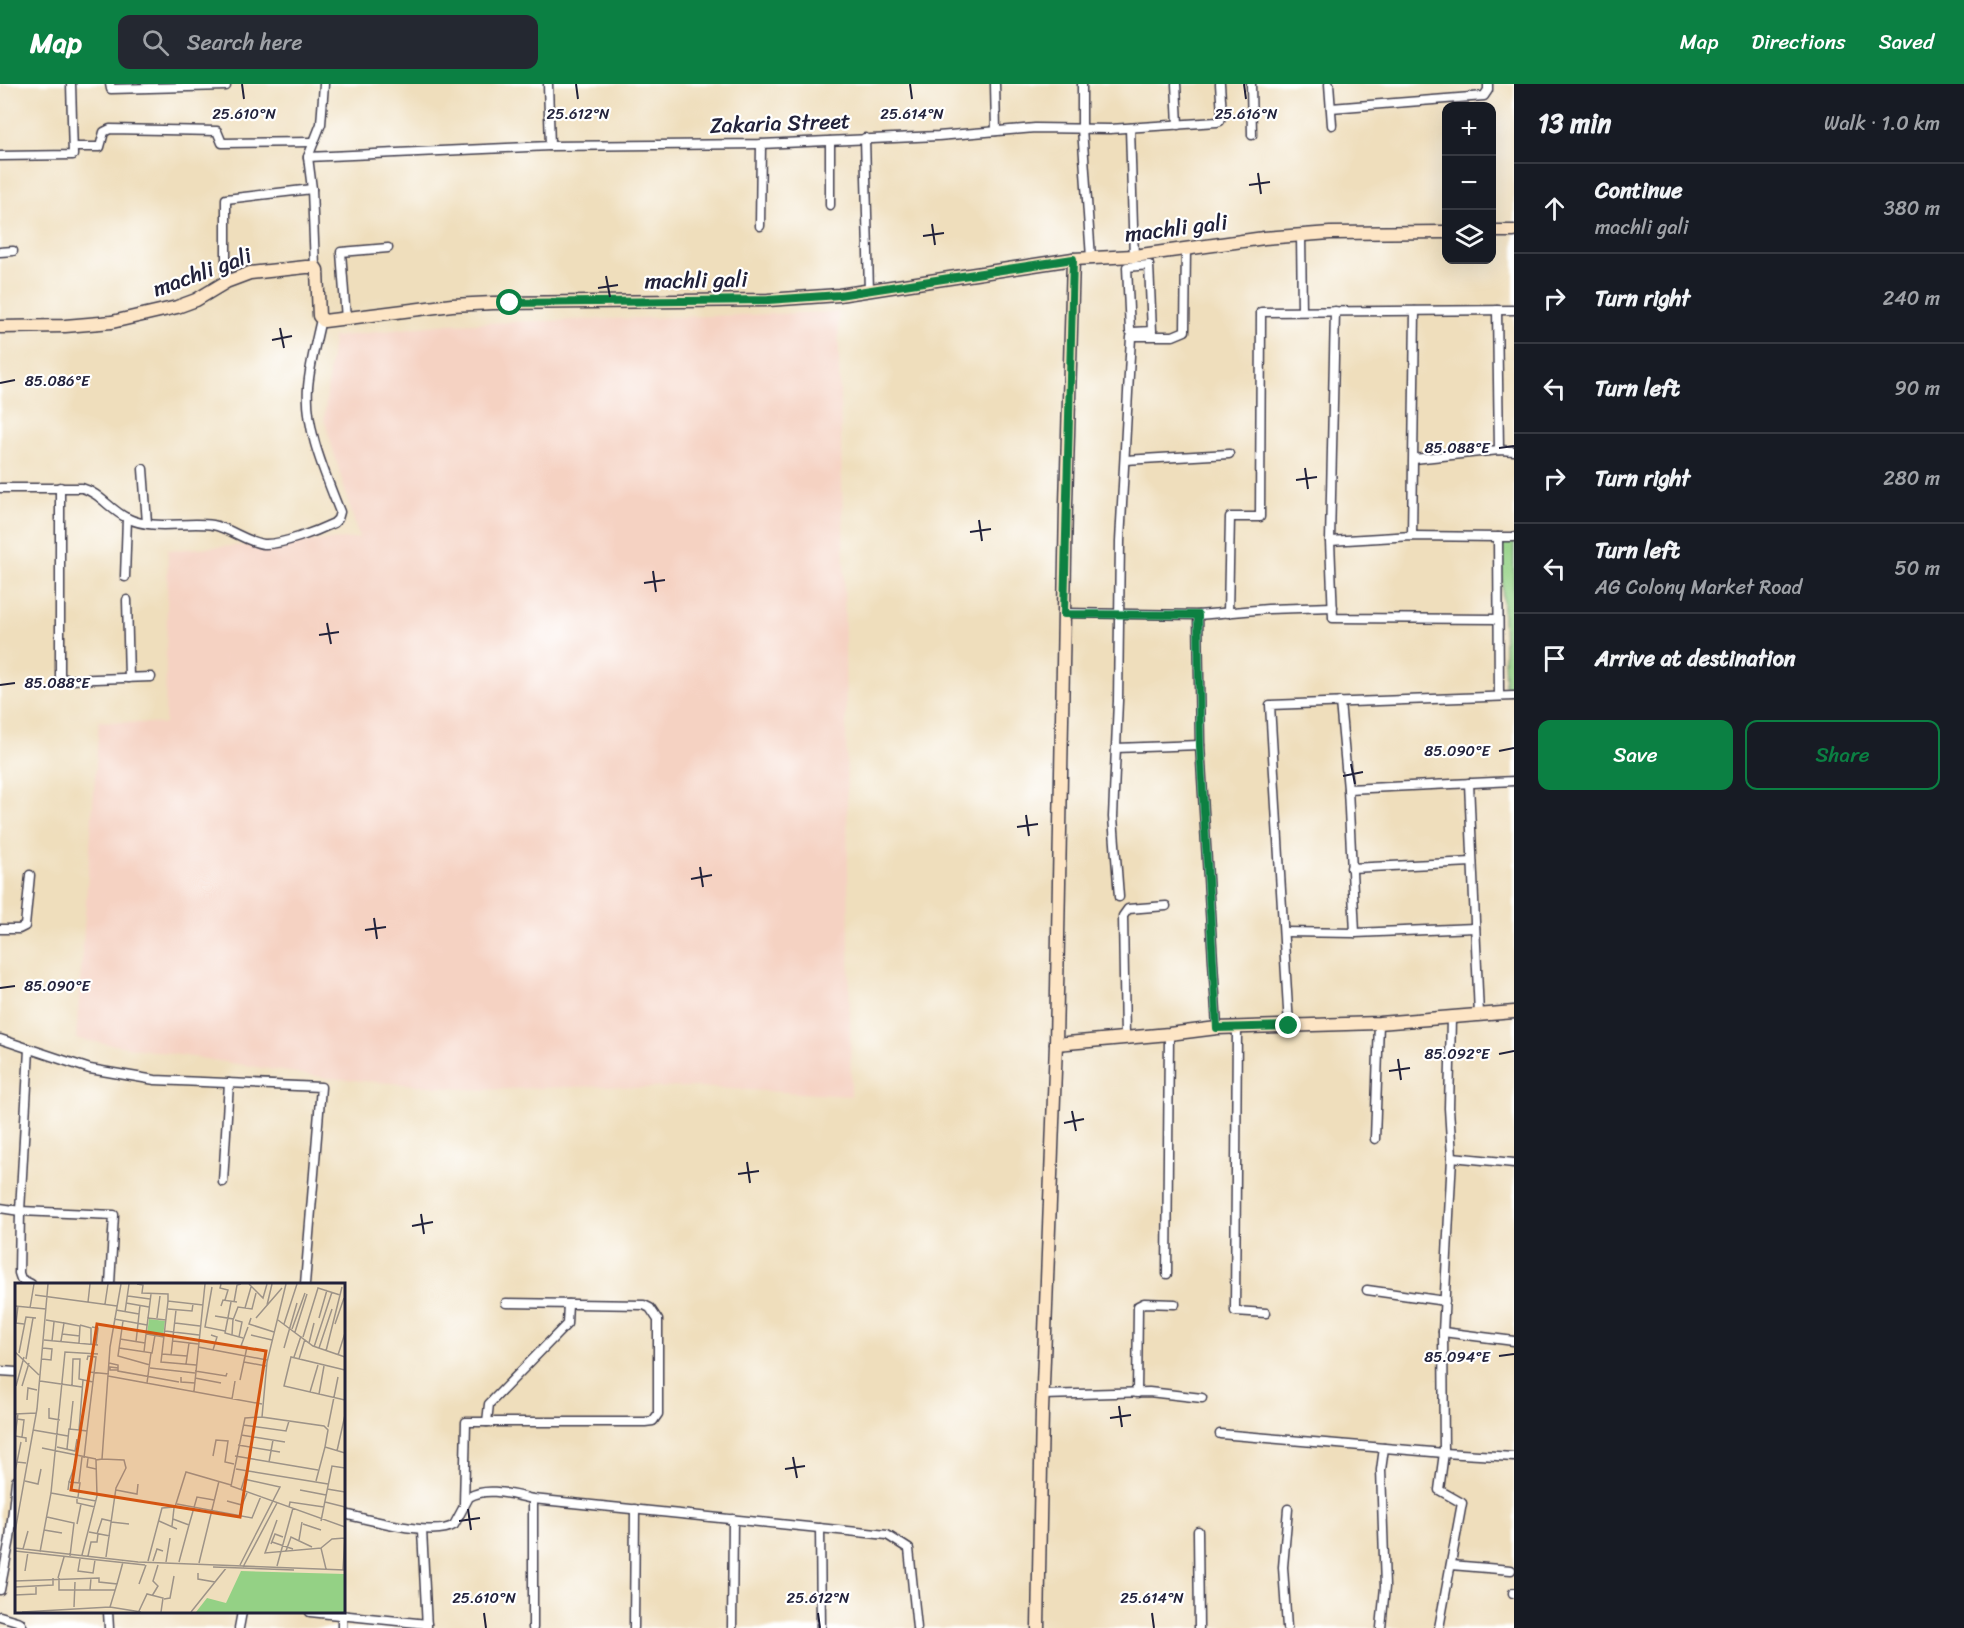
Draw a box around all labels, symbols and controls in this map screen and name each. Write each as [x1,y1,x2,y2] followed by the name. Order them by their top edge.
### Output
[118,15,538,69] search box
[30,18,82,67] text: Map
[187,23,303,62] text: Search here
[1680,23,1718,61] text: Map
[1751,23,1846,61] text: Directions
[1879,23,1934,61] text: Saved
[139,26,172,59] icon: search
[1538,100,1611,146] text: 13 min
[212,101,276,127] text: 25.610°N
[547,101,610,127] text: 25.612°N
[709,101,851,145] street label: Zakaria Street
[880,101,944,127] text: 25.614°N
[1215,101,1278,127] text: 25.616°N
[1442,102,1496,264] map controls
[1442,102,1496,156] button: +
[1824,106,1940,141] text: Walk · 1.0 km
[1442,156,1496,210] button: −
[1595,171,1683,210] text: Continue
[1884,191,1940,226] text: 380 m
[1538,192,1571,225] icon: ahead
[1122,202,1230,254] street label: machli gali
[1442,210,1496,264] button: layers
[1595,210,1689,245] text: machli gali
[147,236,258,308] street label: machli gali
[644,260,749,300] street label: machli gali
[1595,279,1690,318] text: Turn right
[1883,281,1940,316] text: 240 m
[1538,282,1571,315] icon: right
[496,289,522,315] route start
[25,368,91,394] text: 85.086°E
[1595,369,1680,408] text: Turn left
[1895,371,1940,406] text: 90 m
[1538,372,1571,405] icon: left
[1424,435,1491,461] text: 85.088°E
[1595,459,1690,498] text: Turn right
[1883,461,1940,496] text: 280 m
[1538,462,1571,495] icon: right
[1595,531,1680,570] text: Turn left
[1895,551,1940,586] text: 50 m
[1538,552,1571,585] icon: left
[1595,570,1802,605] text: AG Colony Market Road
[1595,639,1796,678] text: Arrive at destination
[1538,642,1571,675] icon: arrive
[24,670,91,696] text: 85.088°E
[1538,720,1733,790] button: Save
[1745,720,1940,790] button: Share
[1424,738,1492,764] text: 85.090°E
[24,973,92,999] text: 85.090°E
[1275,1012,1301,1038] route end
[1425,1041,1491,1067] text: 85.092°E
[15,1283,345,1613] inset map
[1424,1344,1491,1370] text: 85.094°E
[452,1585,516,1611] text: 25.610°N
[787,1585,850,1611] text: 25.612°N
[1120,1585,1184,1611] text: 25.614°N

